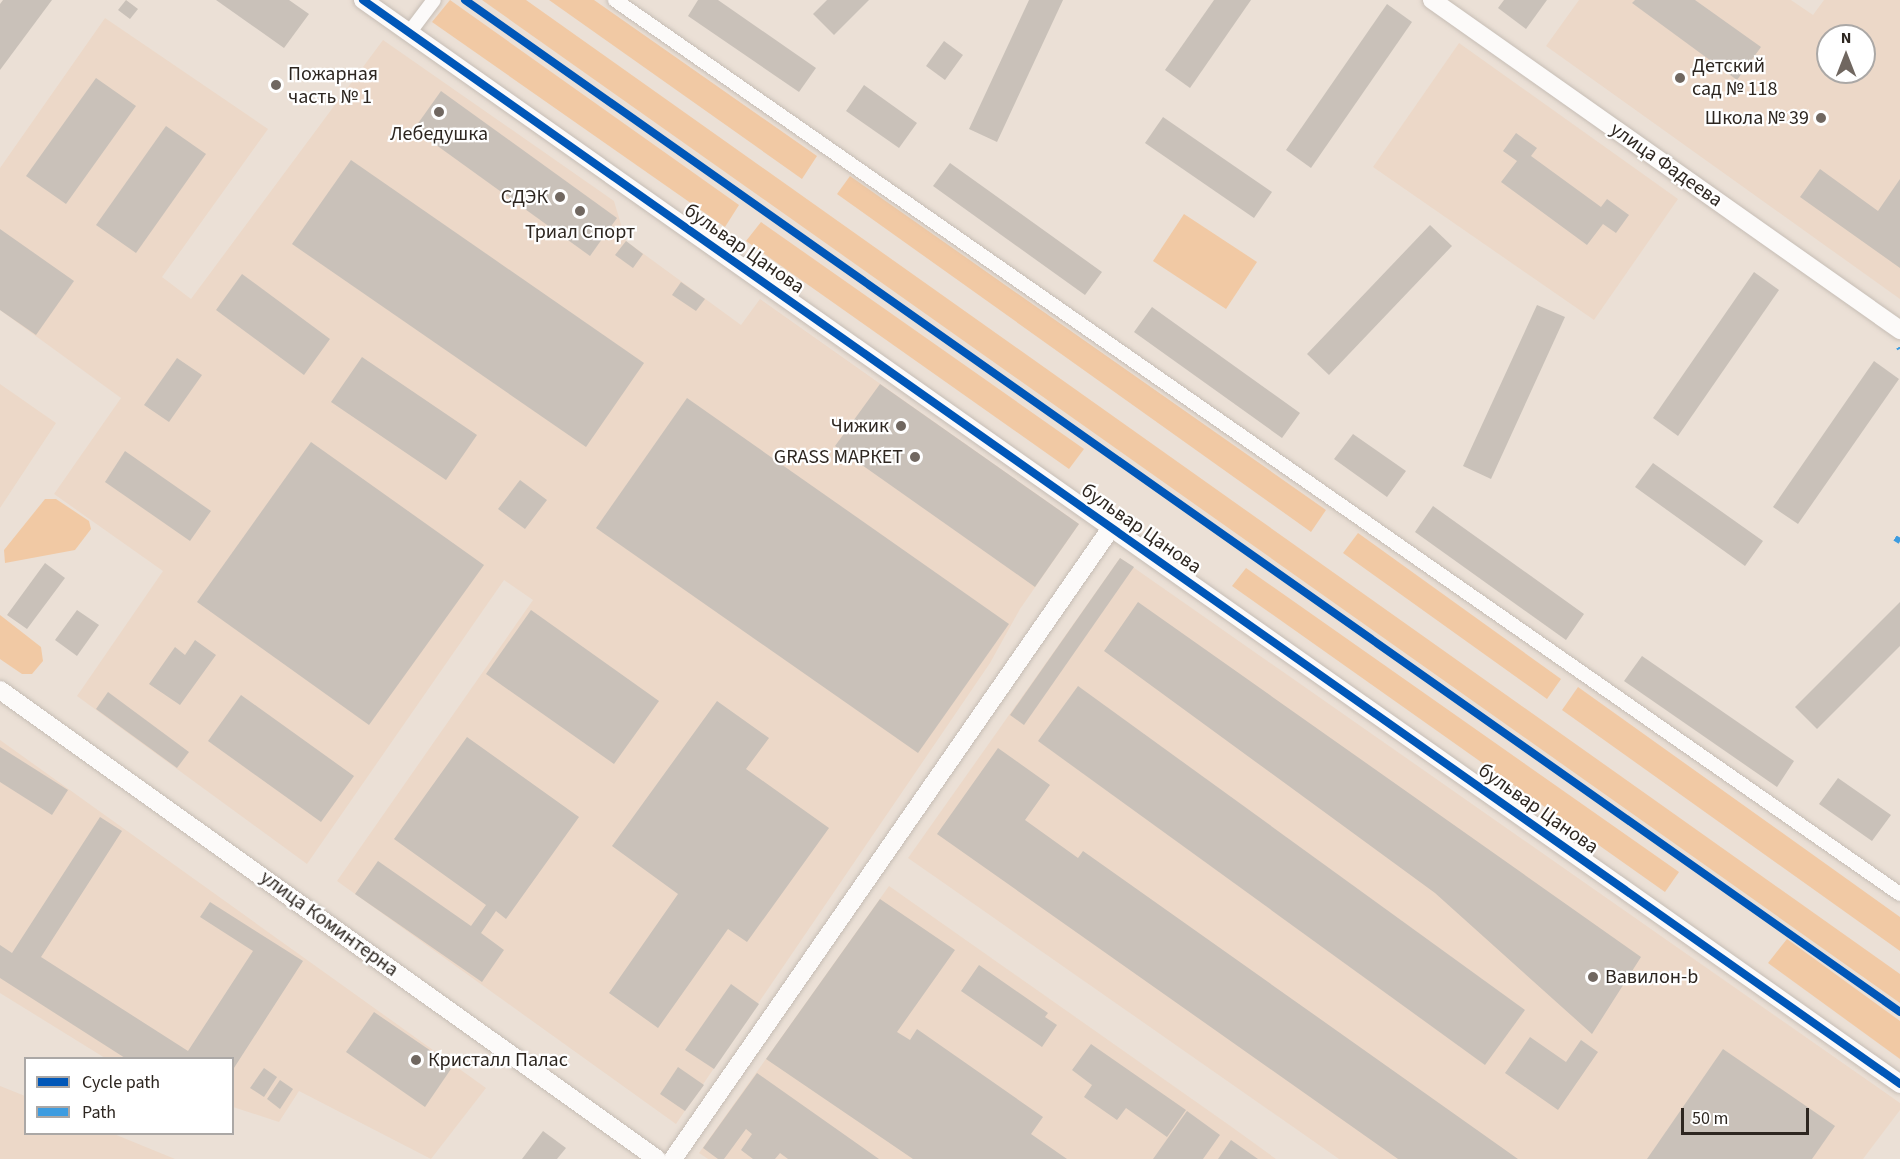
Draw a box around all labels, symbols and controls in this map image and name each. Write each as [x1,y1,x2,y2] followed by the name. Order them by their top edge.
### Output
[1816,24,1876,84] north arrow
[1841,27,1851,49] text: N
[1692,54,1777,101] place label: Детский сад № 118
[288,62,378,109] place label: Пожарная часть № 1
[1673,71,1687,85] marker: Детский сад № 118
[269,78,283,92] marker: Пожарная часть № 1
[432,105,446,119] marker: Лебедушка
[1705,106,1809,130] place label: Школа № 39
[1814,111,1828,125] marker: Школа № 39
[1605,117,1727,213] street label: улица Фадеева
[390,122,488,146] place label: Лебедушка
[501,185,548,209] place label: СДЭК
[553,190,567,204] marker: СДЭК
[679,199,809,299] street label: бульвар Цанова
[573,204,587,218] marker: Триал Спорт
[525,220,635,244] place label: Триал Спорт
[831,414,889,438] place label: Чижик
[894,419,908,433] marker: Чижик
[774,445,903,469] place label: GRASS МАРКЕТ
[908,450,922,464] marker: GRASS МАРКЕТ
[1076,479,1206,579] street label: бульвар Цанова
[1473,759,1603,859] street label: бульвар Цанова
[255,866,403,982] street label: улица Коминтерна
[1605,965,1698,989] place label: Вавилон-b
[1586,970,1600,984] marker: Вавилон-b
[428,1048,568,1072] place label: Кристалл Палас
[409,1053,423,1067] marker: Кристалл Палас
[24,1057,234,1135] legend
[82,1070,160,1095] text: Cycle path
[1684,1096,1812,1134] scale bar
[82,1100,116,1125] text: Path
[1692,1106,1728,1131] text: 50 m

